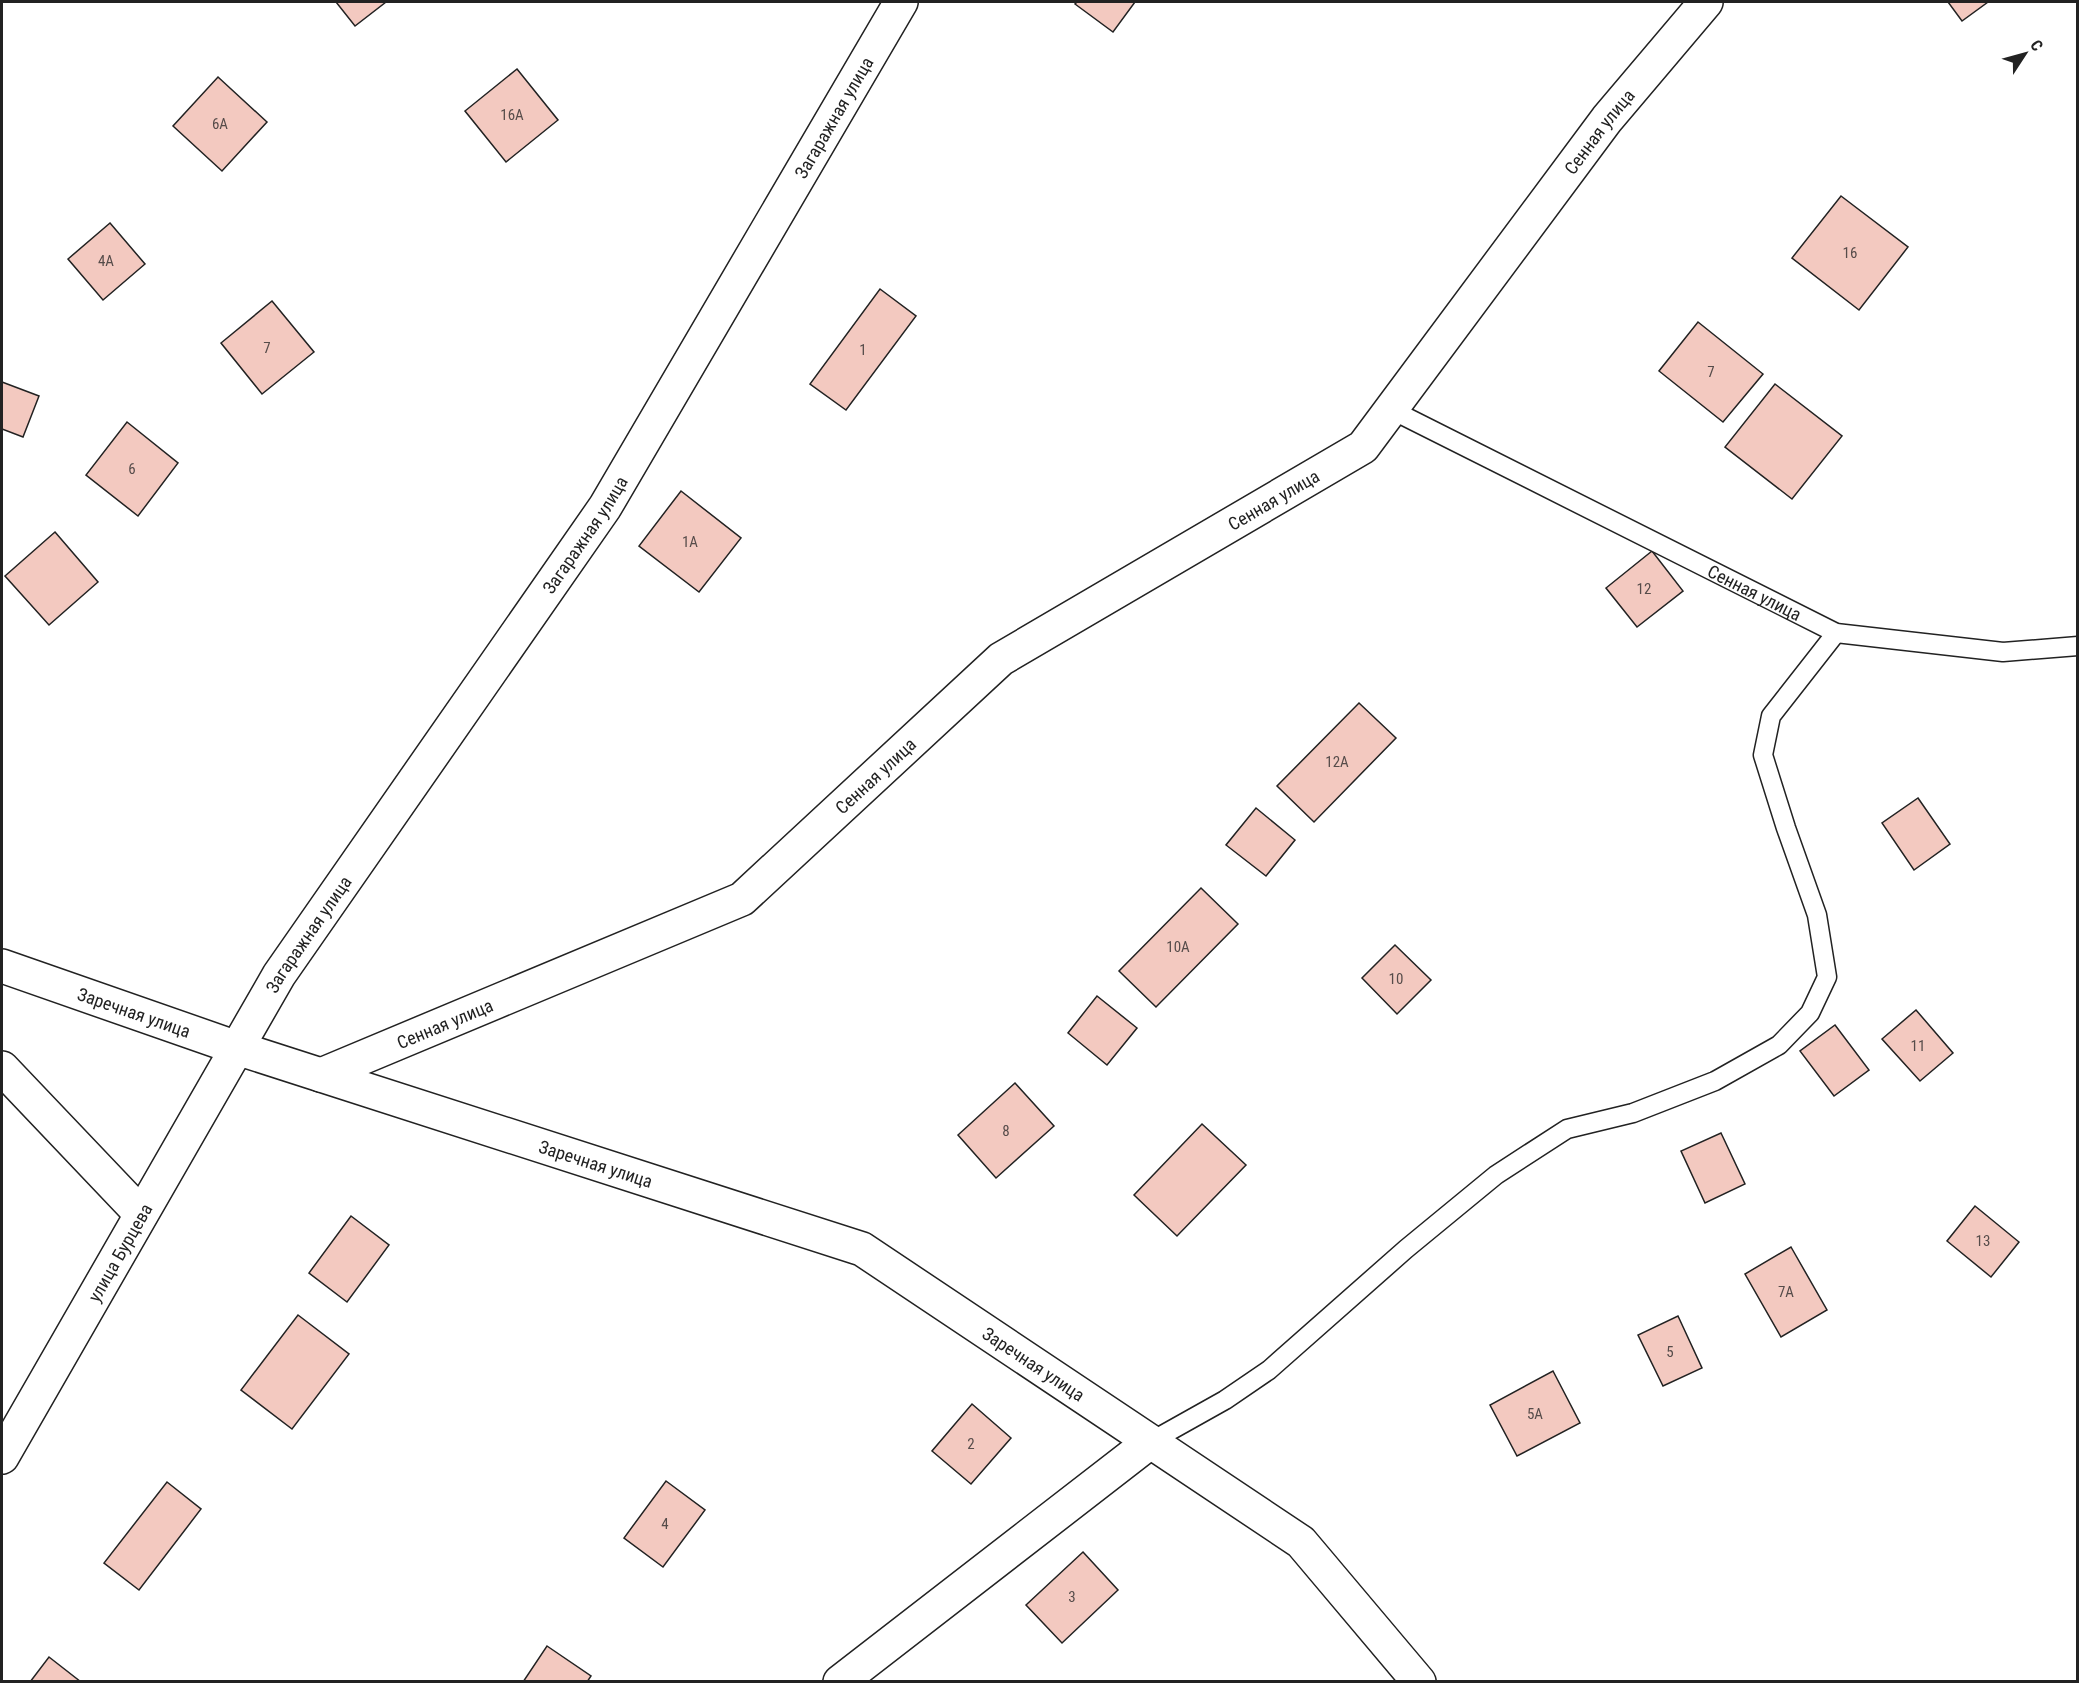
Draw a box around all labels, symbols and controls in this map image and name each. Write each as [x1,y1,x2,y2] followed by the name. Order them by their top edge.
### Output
[1995,24,2055,84] north arrow
[2026,36,2047,55] text: С
[790,53,877,182] street label: Загаражная улица
[1559,85,1638,178] street label: Сенная улица
[500,106,524,124] house number: 16А
[212,115,228,133] house number: 6А
[1843,244,1857,262] house number: 16
[98,252,114,270] house number: 4А
[263,339,271,357] house number: 7
[859,341,867,359] house number: 1
[1707,363,1715,381] house number: 7
[128,460,136,478] house number: 6
[1224,465,1323,534] street label: Сенная улица
[538,472,631,597] street label: Загаражная улица
[682,533,698,551] house number: 1А
[1705,560,1805,625] street label: Сенная улица
[1637,580,1651,598] house number: 12
[831,733,920,818] street label: Сенная улица
[1325,753,1349,771] house number: 12А
[261,872,355,996] street label: Загаражная улица
[1166,938,1190,956] house number: 10А
[1389,970,1403,988] house number: 10
[75,983,193,1041] street label: Заречная улица
[394,994,496,1053] street label: Сенная улица
[1911,1037,1925,1055] house number: 11
[1002,1122,1010,1140] house number: 8
[537,1135,655,1192] street label: Заречная улица
[83,1200,156,1305] street label: улица Бурцева
[1976,1232,1990,1250] house number: 13
[1778,1283,1794,1301] house number: 7А
[979,1322,1089,1405] street label: Заречная улица
[1666,1343,1674,1361] house number: 5
[1527,1405,1543,1423] house number: 5А
[967,1435,975,1453] house number: 2
[661,1515,669,1533] house number: 4
[1068,1588,1076,1606] house number: 3

